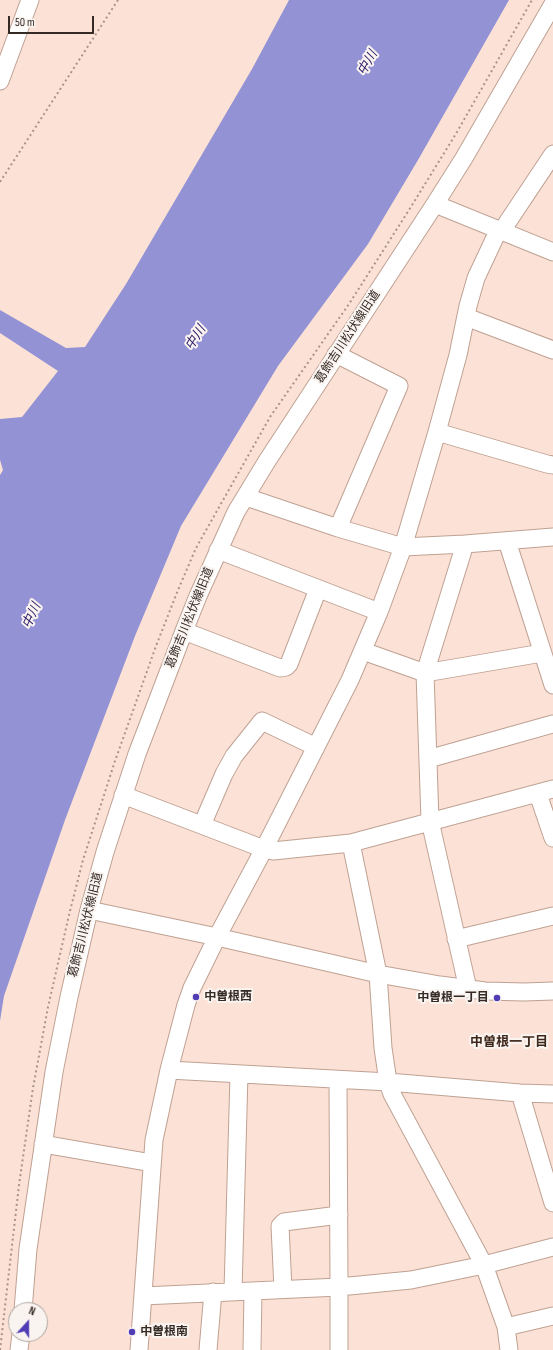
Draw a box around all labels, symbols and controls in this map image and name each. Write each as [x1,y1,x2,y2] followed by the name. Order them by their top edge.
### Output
[10,8,96,34] scale bar
[15,15,35,30] text: 50 m
[355,48,381,78] water label: 中川
[313,288,383,386] street label: 葛飾吉川松伏線旧道
[182,323,210,353] water label: 中川
[163,565,217,671] street label: 葛飾吉川松伏線旧道
[19,601,45,631] water label: 中川
[66,871,106,979] street label: 葛飾吉川松伏線旧道
[204,990,252,1004] place label: 中曽根西
[417,991,489,1005] place label: 中曽根一丁目
[191,992,201,1002] marker: 中曽根西
[492,993,502,1003] marker: 中曽根一丁目
[470,1035,548,1051] district label: 中曽根一丁目
[8,1302,48,1342] north arrow
[27,1304,37,1318] text: N
[140,1325,188,1339] place label: 中曽根南
[127,1327,137,1337] marker: 中曽根南

